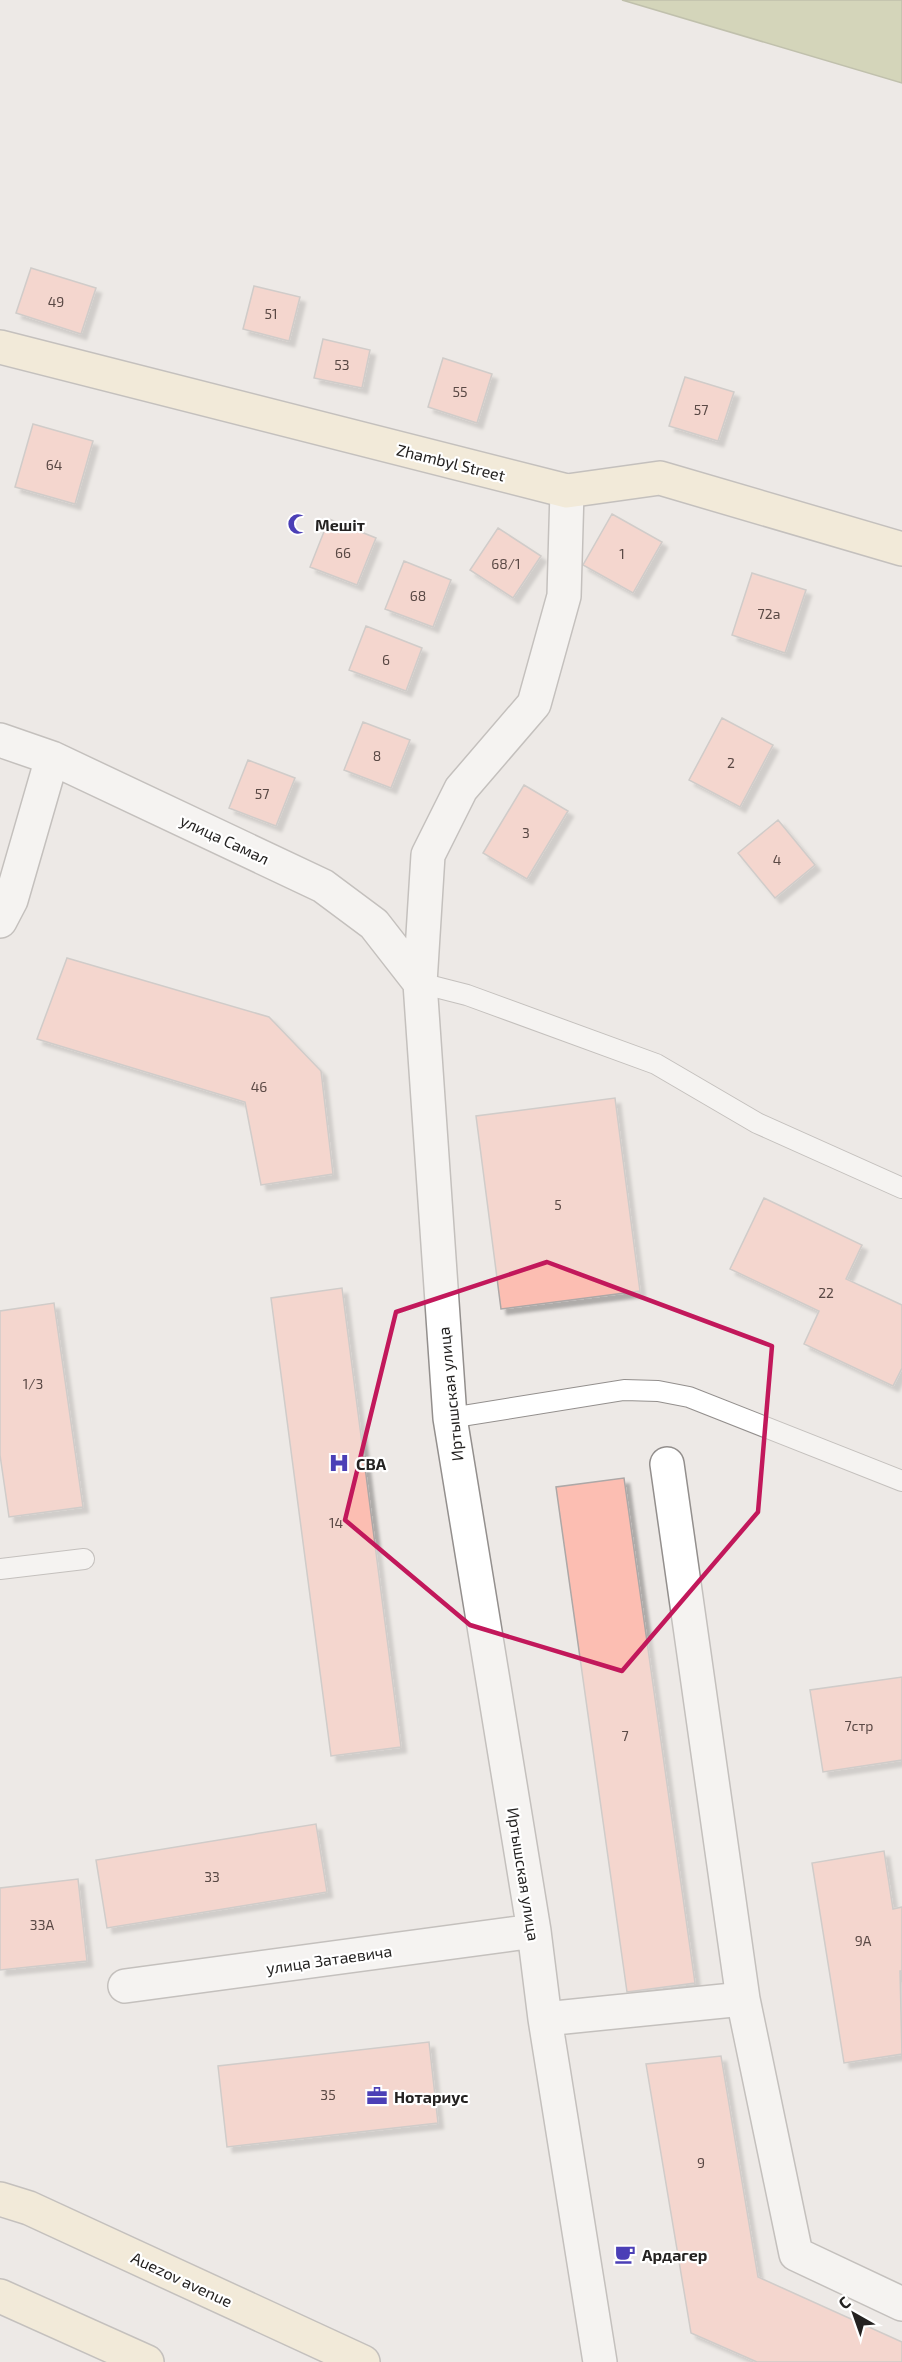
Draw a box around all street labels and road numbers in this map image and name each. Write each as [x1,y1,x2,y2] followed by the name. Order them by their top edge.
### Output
[395,439,507,485] street label: Zhambyl Street
[177,810,273,869] street label: улица Самал
[434,1326,467,1462] street label: Иртышская улица
[503,1806,544,1942] street label: Иртышская улица
[265,1941,393,1978] street label: улица Затаевича
[128,2247,236,2311] street label: Auezov avenue

